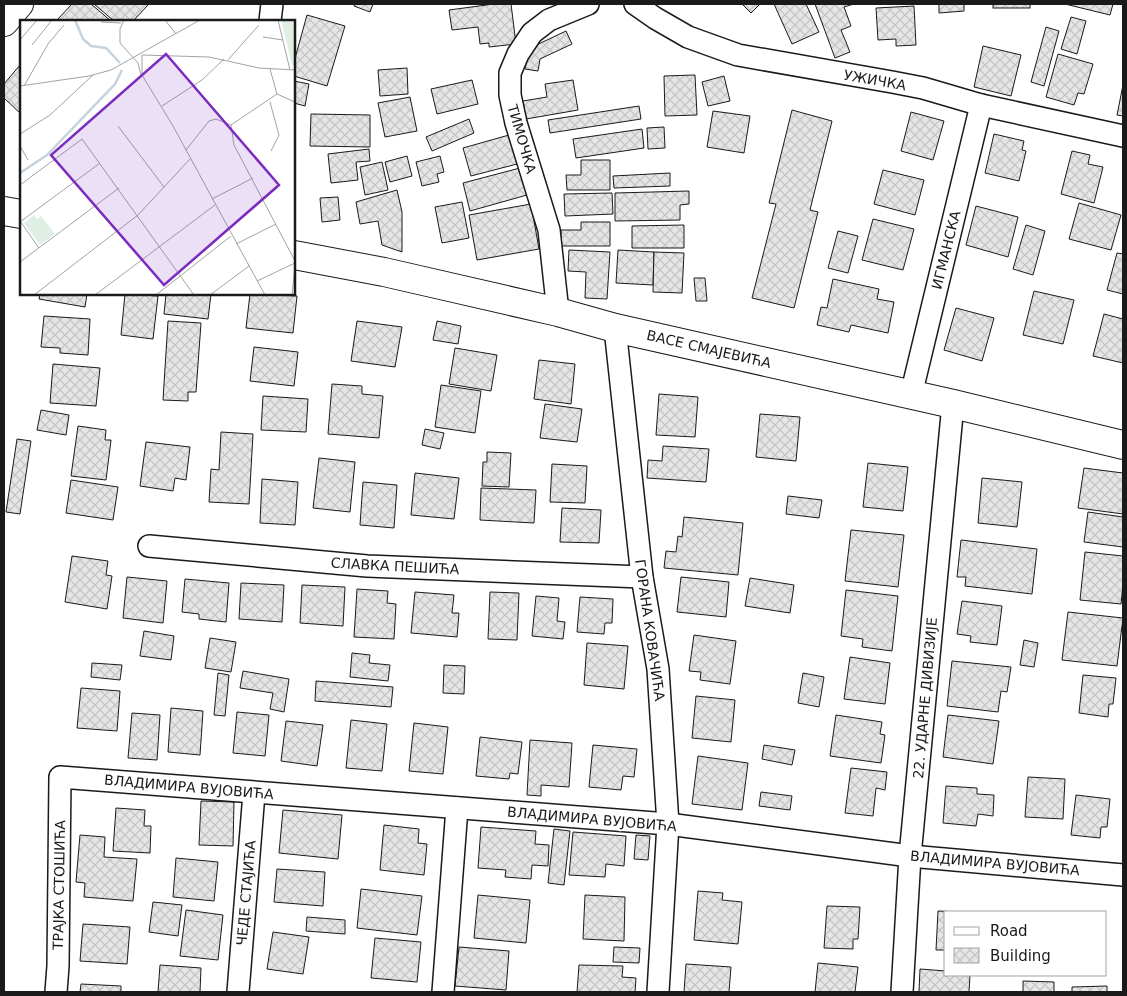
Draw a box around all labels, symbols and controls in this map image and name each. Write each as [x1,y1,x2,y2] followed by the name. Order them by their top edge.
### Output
[20,20,295,295] inset map
[842,67,908,93] street label: УЖИЧКА
[504,102,540,176] street label: ТИМОЧКА
[929,209,964,291] street label: ИГМАНСКА
[645,327,773,371] street label: ВАСЕ СМАЈЕВИЋА
[330,555,460,577] street label: СЛАВКА ПЕШИЋА
[632,558,668,702] street label: ГОРАНА КОВАЧИЋА
[910,617,940,779] street label: 22. УДАРНЕ ДИВИЗИЈЕ
[104,772,275,802] street label: ВЛАДИМИРА ВУЈОВИЋА
[507,804,678,834] street label: ВЛАДИМИРА ВУЈОВИЋА
[50,819,68,951] street label: ТРАЈКА СТОШИЋА
[233,839,259,946] street label: ЧЕДЕ СТАЈИЋА
[910,848,1081,878] street label: ВЛАДИМИРА ВУЈОВИЋА
[944,911,1107,976] legend
[990,922,1028,940] text: Road
[990,947,1051,965] text: Building

